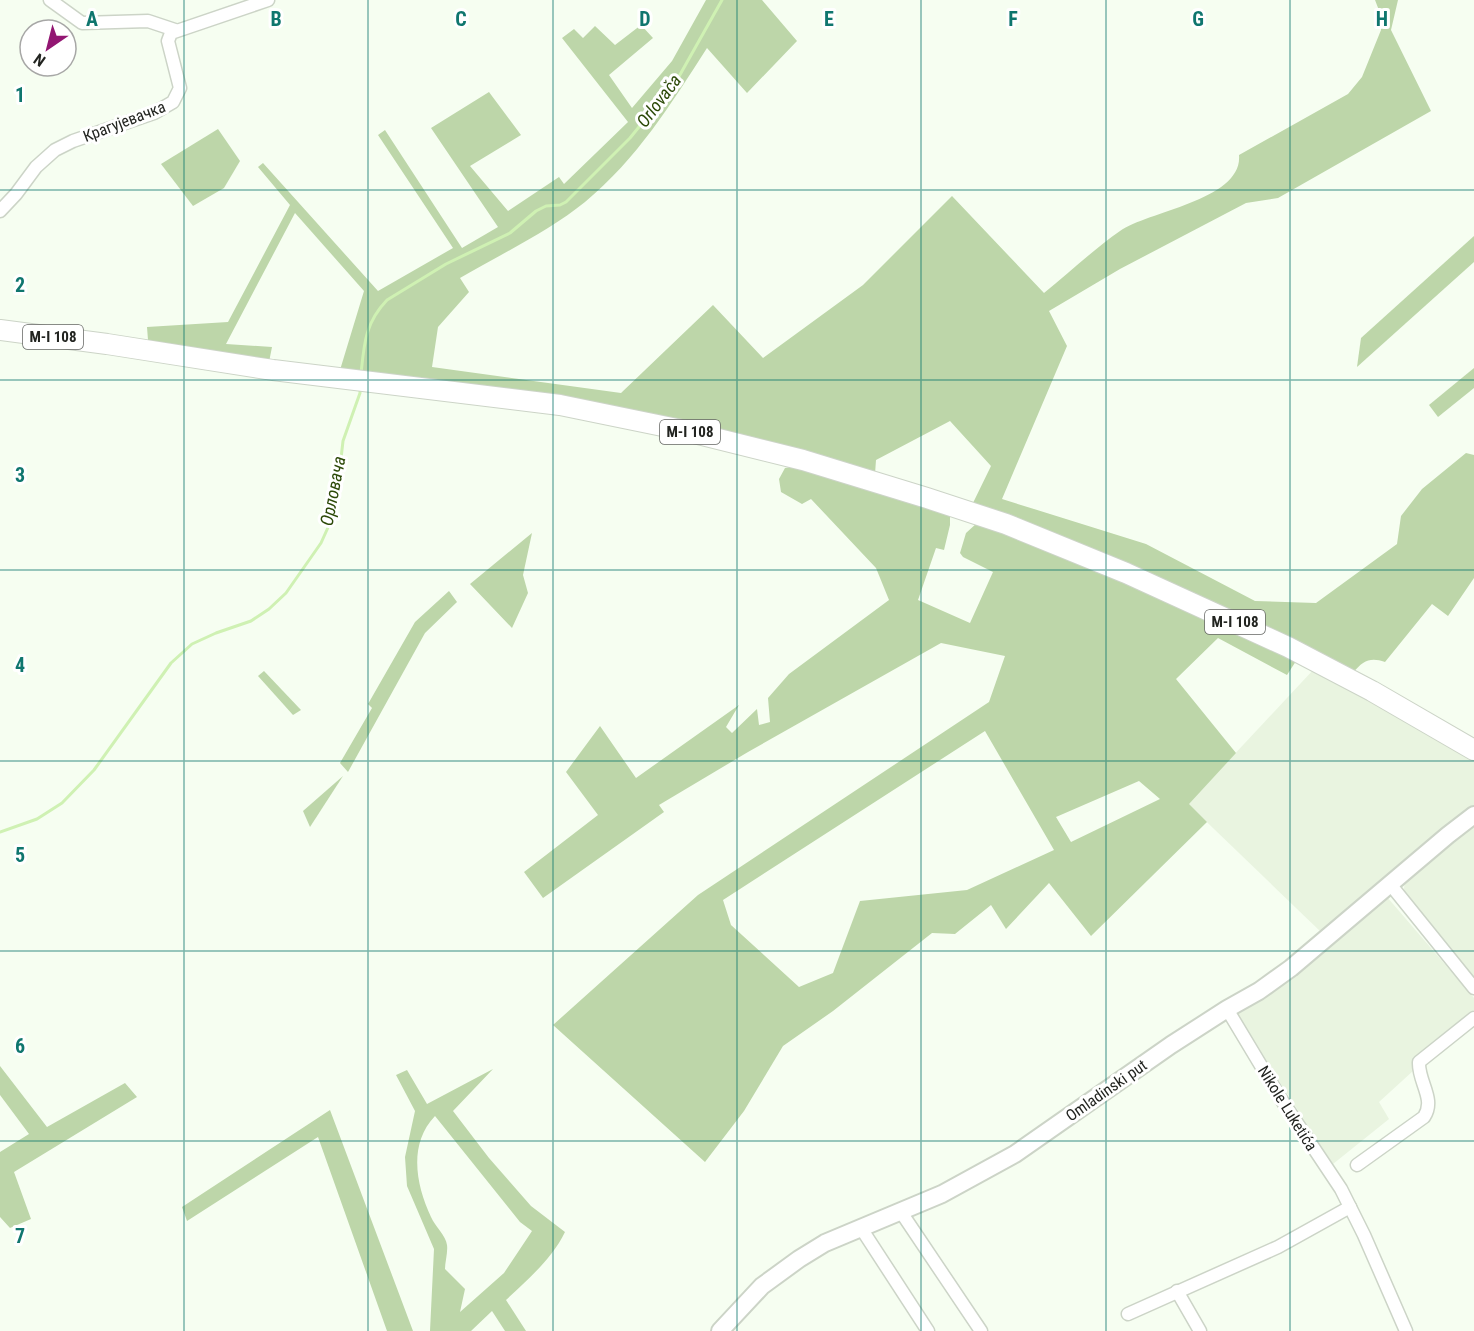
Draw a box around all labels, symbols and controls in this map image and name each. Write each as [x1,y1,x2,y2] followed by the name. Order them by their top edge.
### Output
[86,7,98,31] text: A
[270,7,282,31] text: B
[455,7,467,31] text: C
[639,7,651,31] text: D
[824,7,834,31] text: E
[1008,7,1018,31] text: F
[1192,7,1204,31] text: G
[1376,7,1388,31] text: H
[18,18,78,78] north arrow
[30,49,49,70] text: N
[632,70,685,131] water label: Orlovača
[15,83,25,107] text: 1
[80,97,168,146] street label: Крагујевачка
[15,273,25,297] text: 2
[23,325,83,349] road number: M-I 108
[660,420,720,444] road number: M-I 108
[315,454,350,528] water label: Орловача
[15,463,25,487] text: 3
[1205,610,1265,634] road number: M-I 108
[15,653,25,677] text: 4
[15,843,25,867] text: 5
[15,1034,25,1058] text: 6
[1062,1055,1151,1125] street label: Omladinski put
[1254,1062,1321,1154] street label: Nikole Luketića
[15,1224,25,1248] text: 7

